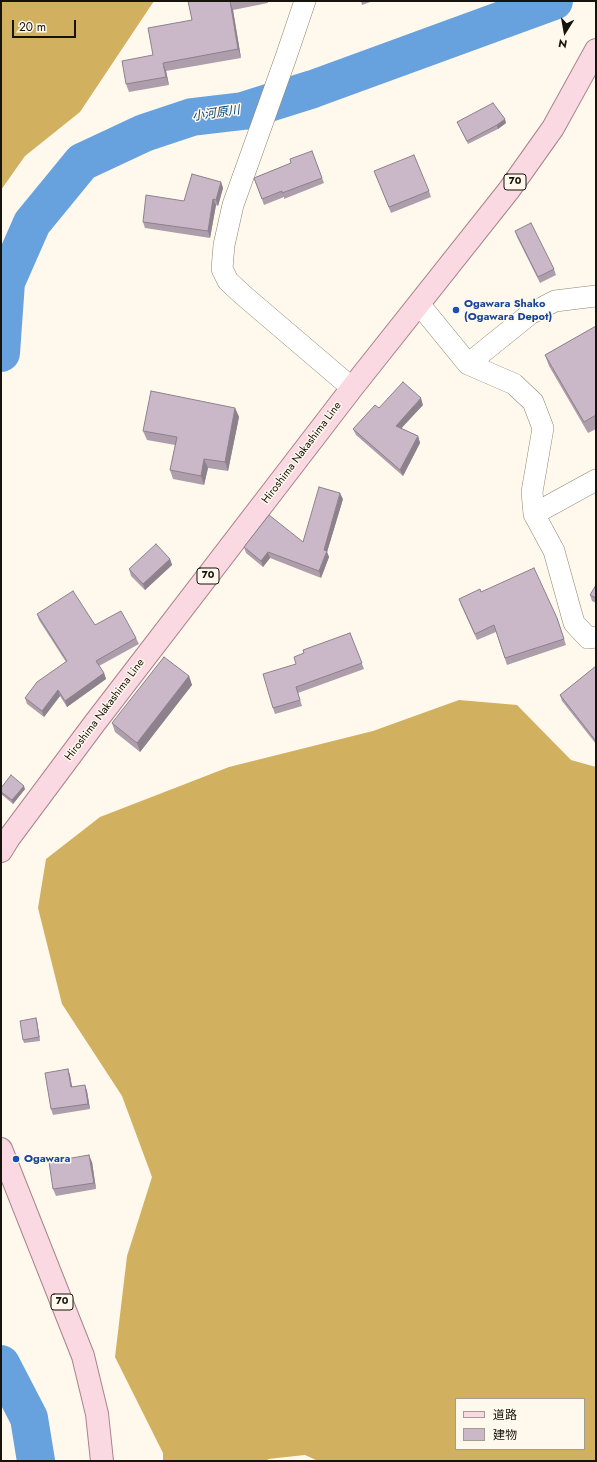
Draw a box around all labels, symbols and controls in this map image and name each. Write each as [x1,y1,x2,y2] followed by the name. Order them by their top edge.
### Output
[14,12,78,38] scale bar
[545,12,585,52] north arrow
[19,18,46,36] text: 20 m
[557,35,569,52] text: N
[191,104,241,124] water label: 小河原川
[504,174,526,190] road number: 70
[464,297,552,323] place label: Ogawara Shako (Ogawara Depot)
[451,305,461,315] marker: Ogawara Shako (Ogawara Depot)
[259,400,345,506] street label: Hiroshima Nakashima Line
[197,568,219,584] road number: 70
[62,657,148,763] street label: Hiroshima Nakashima Line
[24,1152,70,1166] place label: Ogawara
[11,1154,21,1164] marker: Ogawara
[51,1294,73,1310] road number: 70
[455,1398,585,1450] legend
[493,1406,517,1424] text: 道路
[493,1426,517,1444] text: 建物

